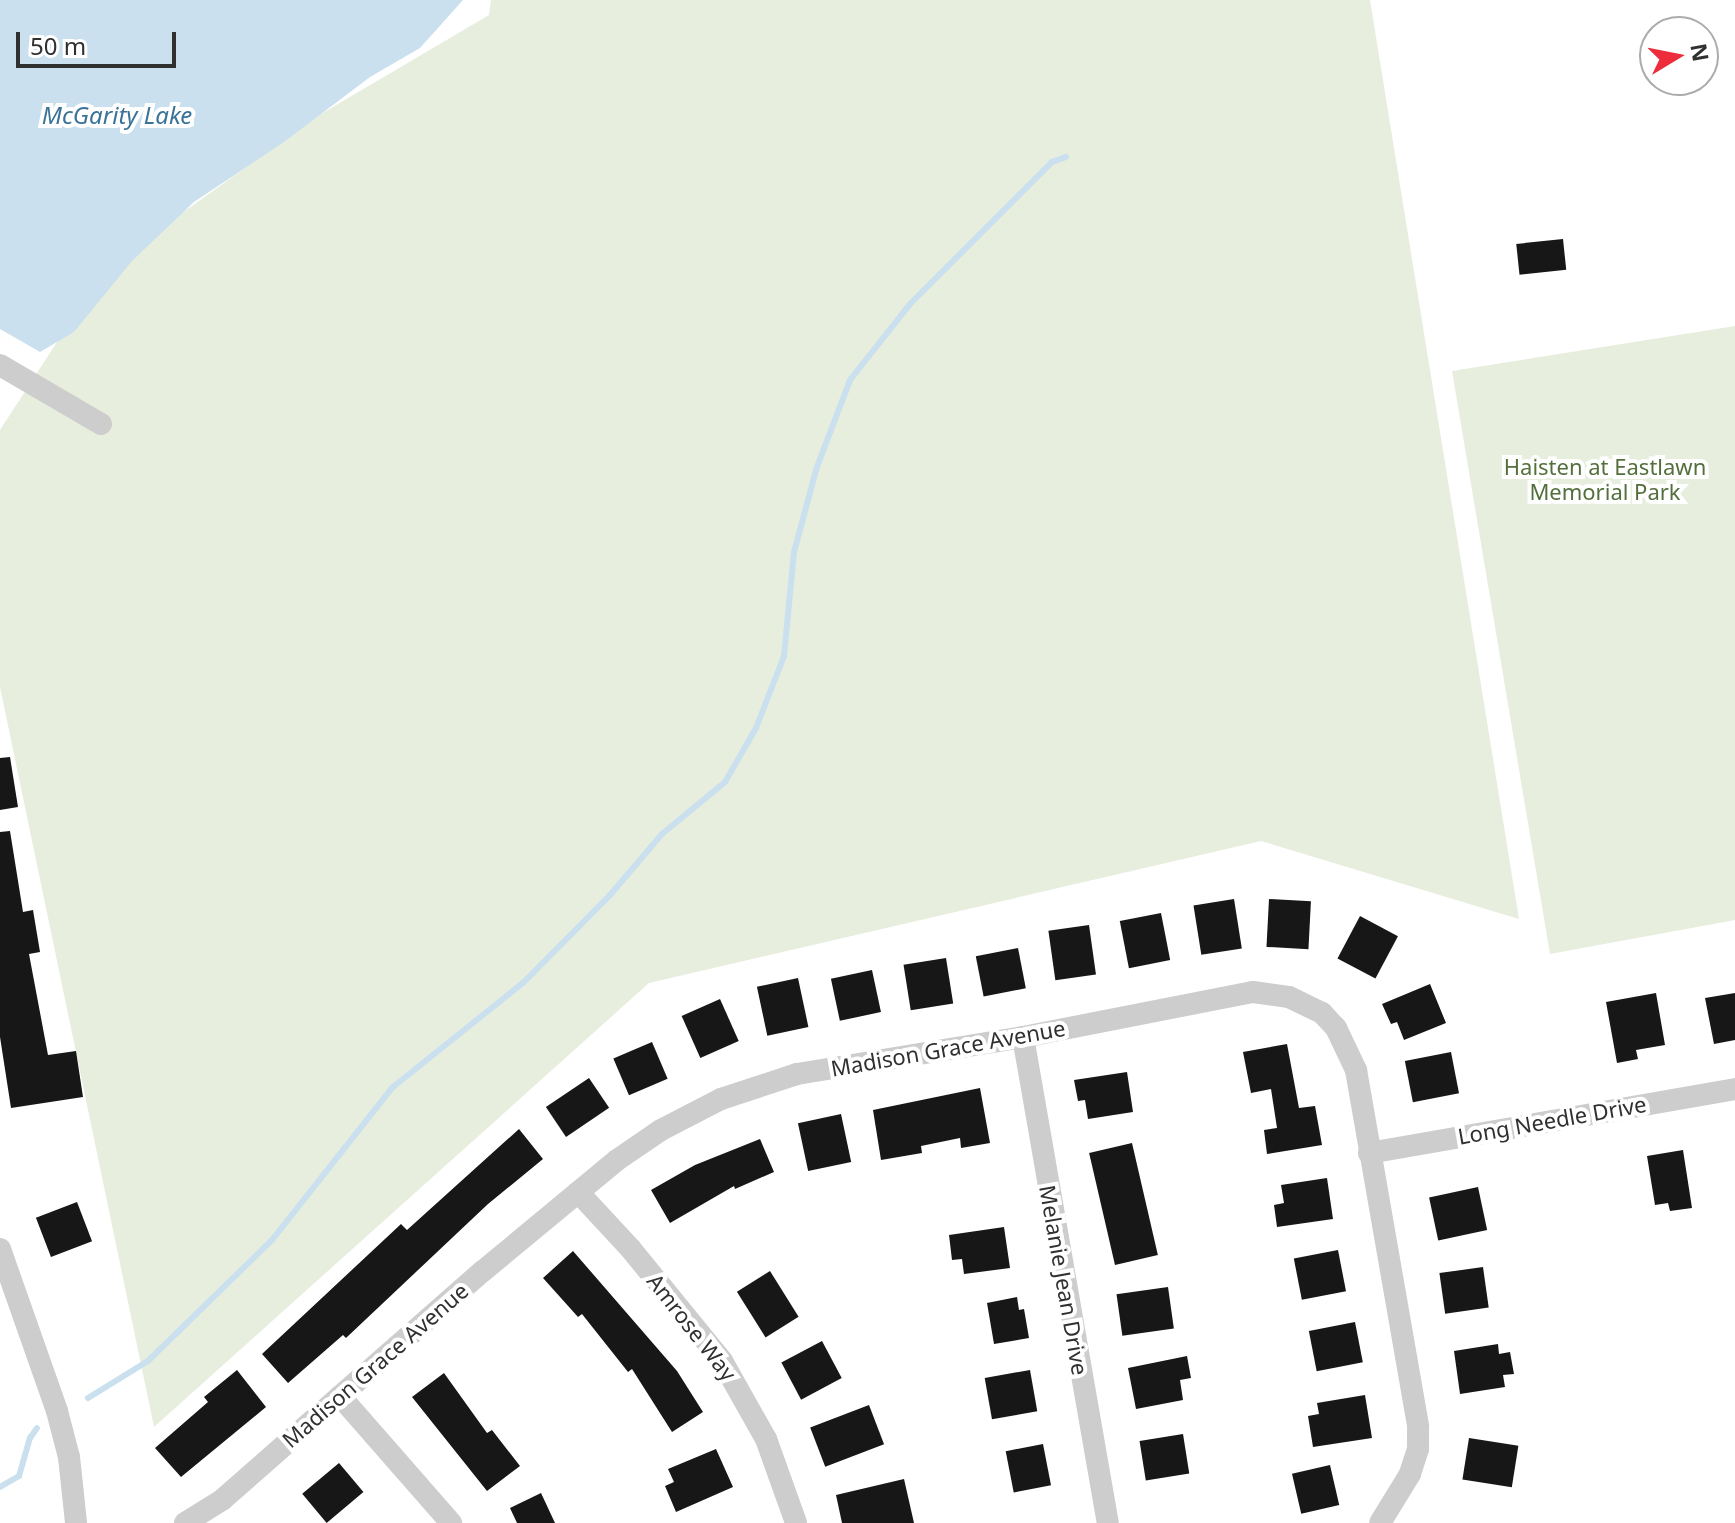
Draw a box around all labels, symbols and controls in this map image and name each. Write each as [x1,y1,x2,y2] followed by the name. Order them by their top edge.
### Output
[20,16,180,66] scale bar
[1639,16,1719,96] north arrow
[30,29,86,62] text: 50 m
[1684,41,1717,64] text: N
[42,101,192,129] water label: McGarity Lake
[1504,453,1706,504] park label: Haisten at Eastlawn Memorial Park
[829,1014,1067,1082] street label: Madison Grace Avenue
[1456,1090,1648,1150] street label: Long Needle Drive
[1034,1183,1094,1377] street label: Melanie Jean Drive
[642,1268,742,1386] street label: Amrose Way
[277,1277,473,1453] street label: Madison Grace Avenue

